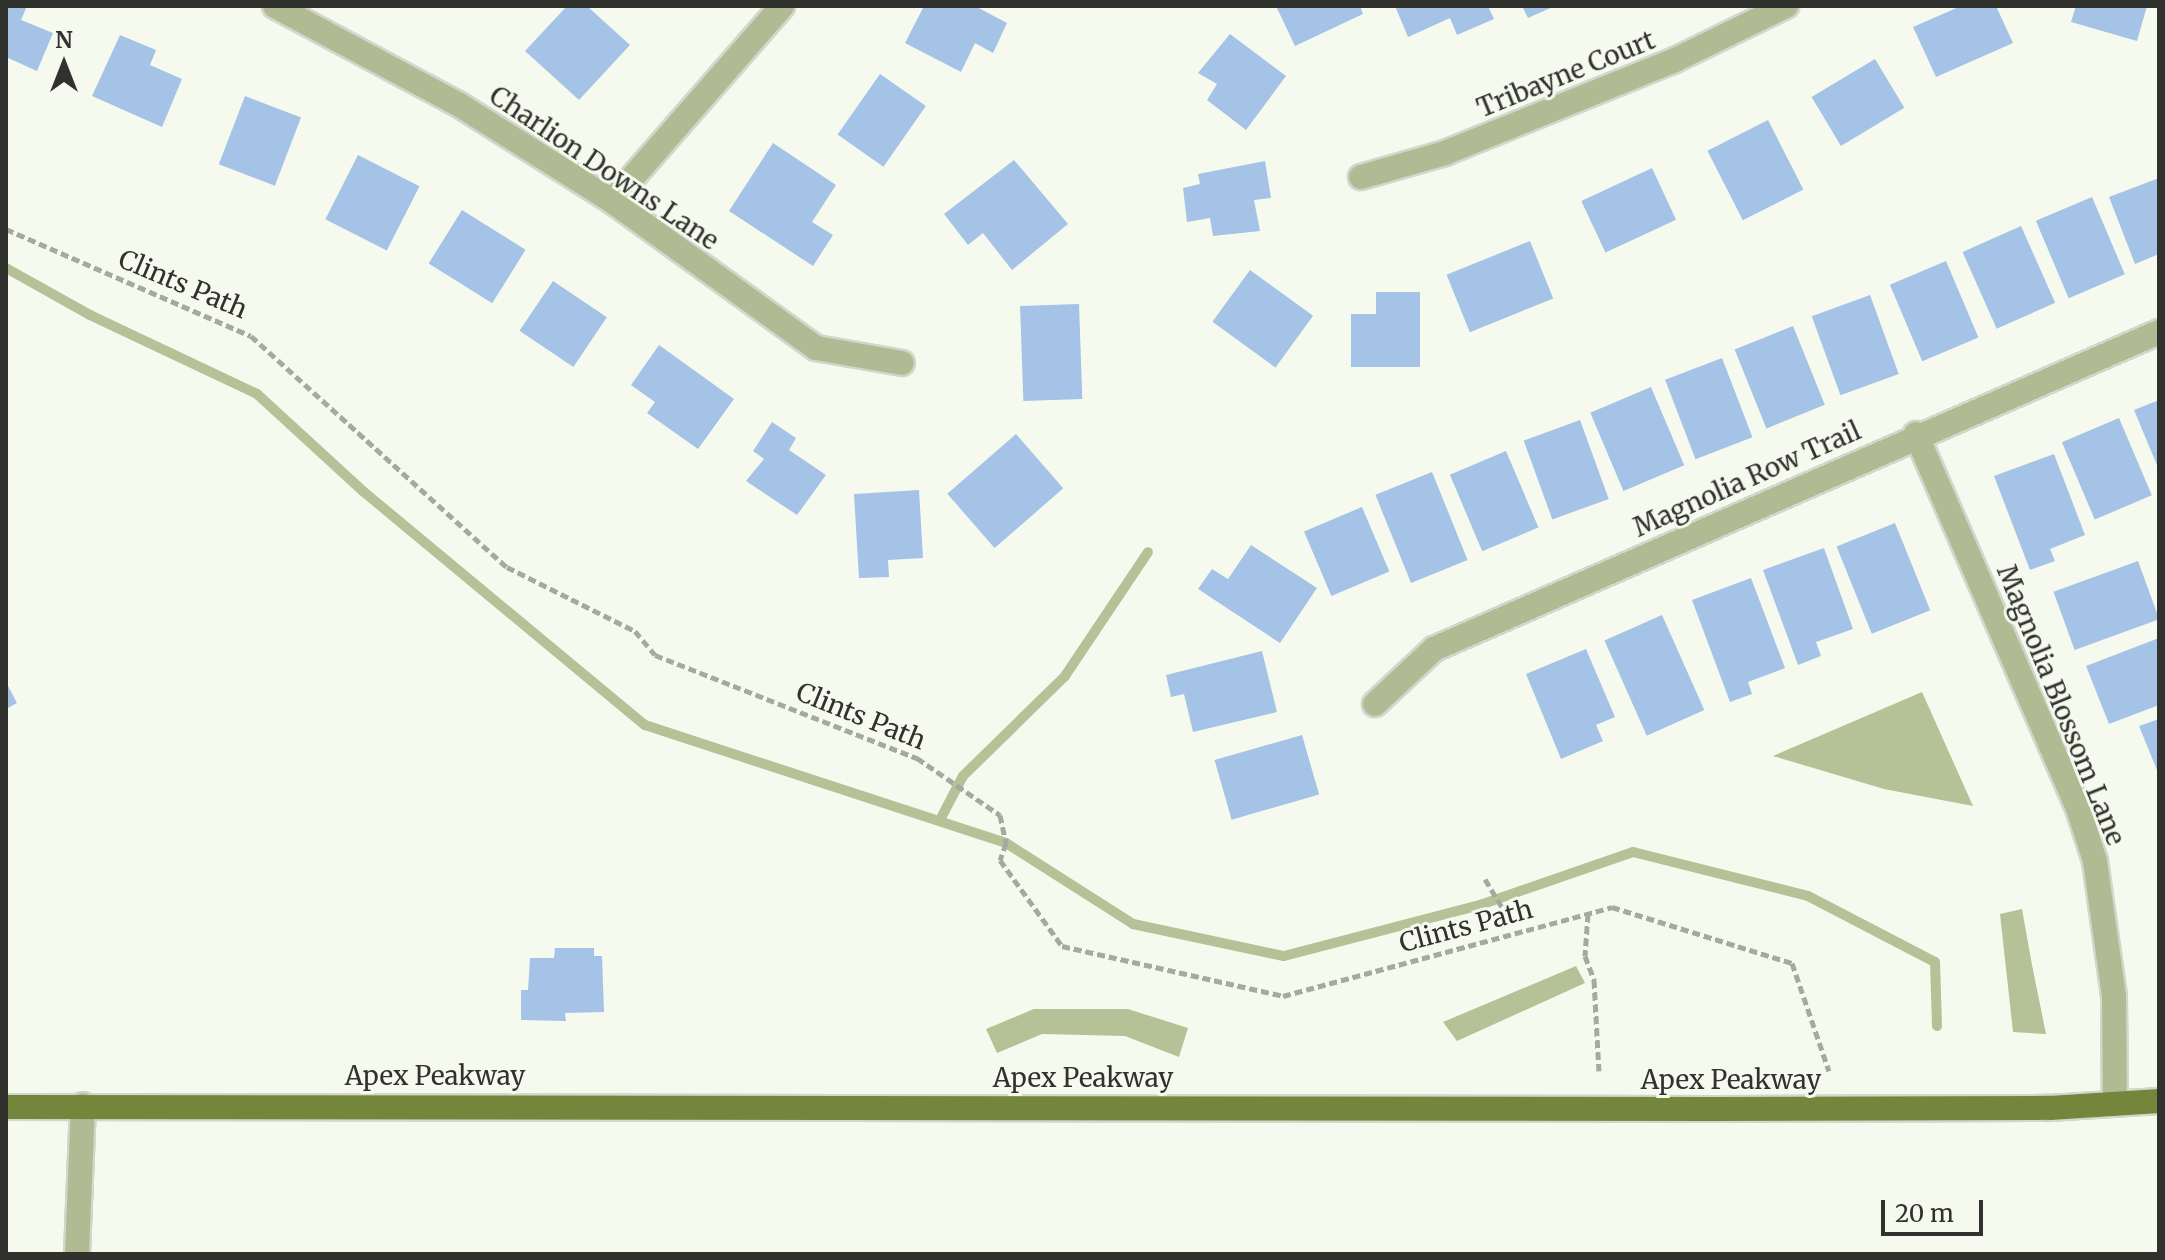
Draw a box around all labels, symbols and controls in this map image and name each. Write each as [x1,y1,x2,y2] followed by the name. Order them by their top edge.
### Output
[24,24,104,104] north arrow
[1472,24,1660,124] street label: Tribayne Court
[55,26,73,54] text: N
[484,80,724,256] street label: Charlion Downs Lane
[114,243,252,325] street label: Clints Path
[1629,415,1865,543] street label: Magnolia Row Trail
[1990,560,2132,850] street label: Magnolia Blossom Lane
[792,676,930,756] street label: Clints Path
[1396,893,1536,959] street label: Clints Path
[345,1060,525,1092] street label: Apex Peakway
[993,1062,1173,1094] street label: Apex Peakway
[1641,1064,1821,1096] street label: Apex Peakway
[1885,1184,1987,1234] scale bar
[1895,1198,1954,1229] text: 20 m

